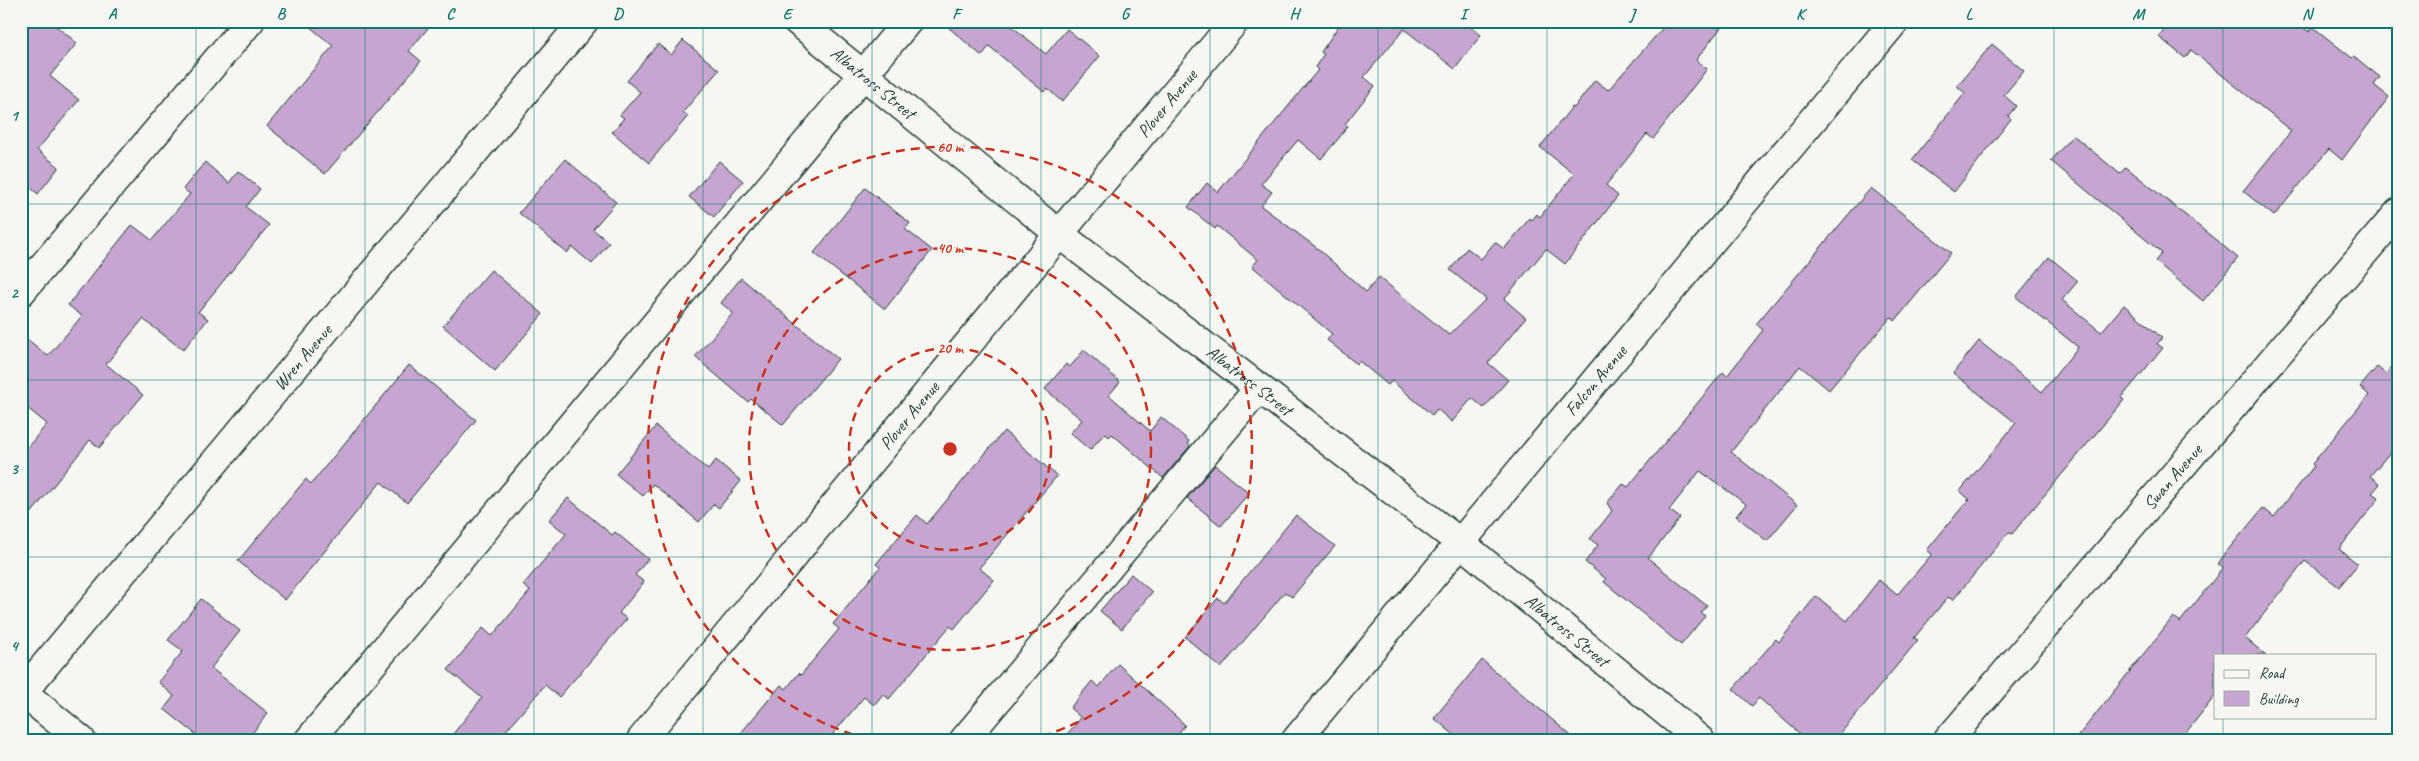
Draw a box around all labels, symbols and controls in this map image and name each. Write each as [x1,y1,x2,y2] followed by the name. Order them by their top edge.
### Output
[108,4,118,24] text: A
[277,4,287,24] text: B
[446,4,456,24] text: C
[613,4,624,24] text: D
[783,4,794,24] text: E
[952,4,963,24] text: F
[1121,4,1131,24] text: G
[1289,4,1301,24] text: H
[1460,4,1470,24] text: I
[1628,4,1637,24] text: J
[1796,4,1808,24] text: K
[1966,4,1974,24] text: L
[2132,4,2146,24] text: M
[2302,4,2315,24] text: N
[826,42,922,126] street label: Albatross Street
[1132,64,1202,142] street label: Plover Avenue
[10,106,19,126] text: 1
[937,138,964,157] text: 60 m
[937,239,964,258] text: 40 m
[10,283,19,303] text: 2
[269,319,337,395] street label: Wren Avenue
[937,339,964,358] text: 20 m
[1202,340,1299,422] street label: Albatross Street
[1560,340,1632,420] street label: Falcon Avenue
[875,376,944,454] street label: Plover Avenue
[2139,439,2208,514] street label: Swan Avenue
[941,440,959,458] centre of rings
[10,459,19,479] text: 3
[1520,589,1616,673] street label: Albatross Street
[10,636,19,656] text: 4
[2214,654,2376,718] legend
[2259,664,2286,683] text: Road
[2259,690,2299,709] text: Building

